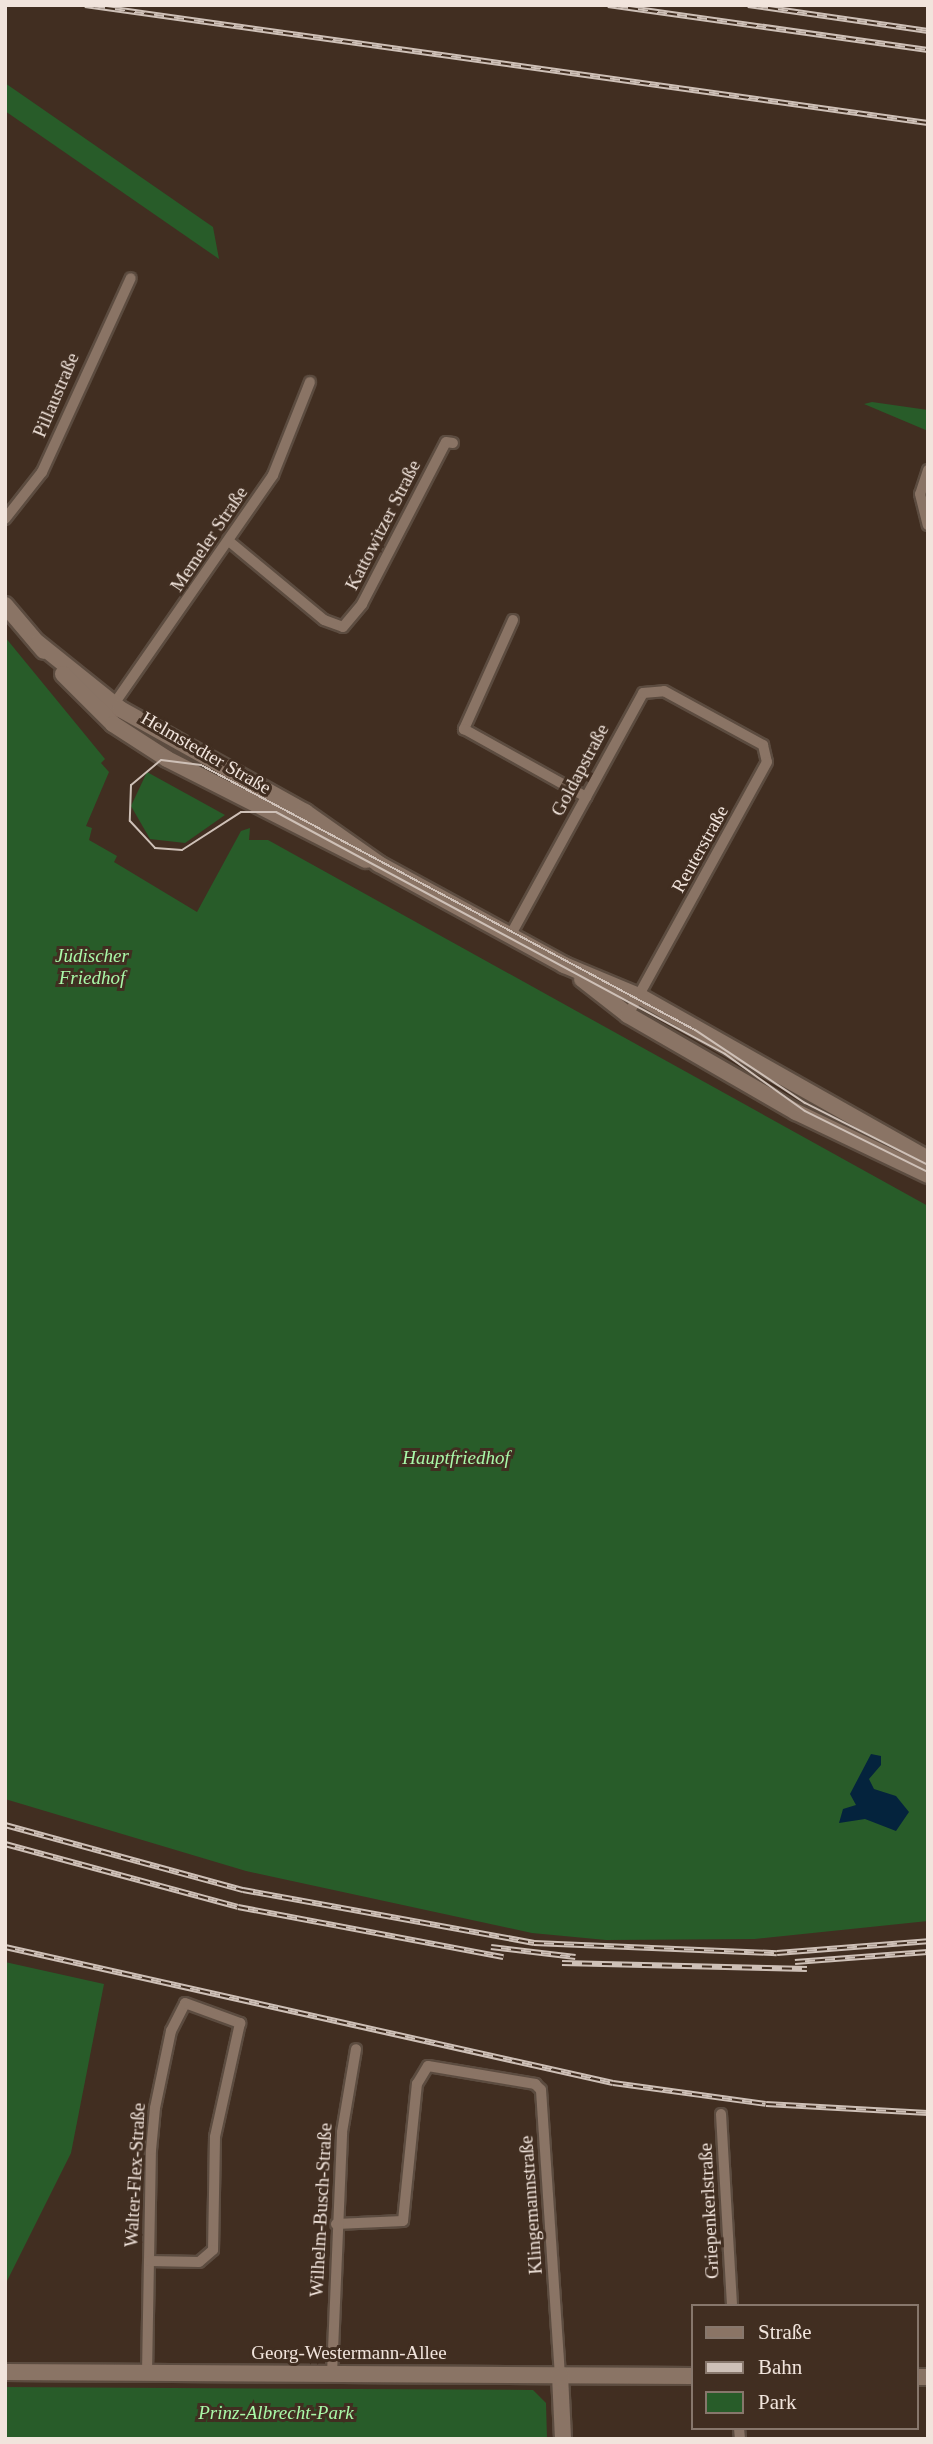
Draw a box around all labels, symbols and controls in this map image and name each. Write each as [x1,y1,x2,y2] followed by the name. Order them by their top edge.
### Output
[28,349,84,441] street label: Pillaustraße
[340,456,426,594] street label: Kattowitzer Straße
[165,482,253,596] street label: Memeler Straße
[137,707,275,799] street label: Helmstedter Straße
[546,720,614,820] street label: Goldapstraße
[667,801,733,897] street label: Reuterstraße
[55,945,129,989] park label: Jüdischer Friedhof
[402,1447,510,1469] park label: Hauptfriedhof
[120,2102,150,2248] street label: Walter-Flex-Straße
[305,2122,337,2298] street label: Wilhelm-Busch-Straße
[515,2135,547,2275] street label: Klingemannstraße
[694,2142,724,2280] street label: Griepenkerlstraße
[692,2304,919,2430] legend
[758,2320,812,2344] text: Straße
[251,2342,447,2364] street label: Georg-Westermann-Allee
[758,2355,802,2379] text: Bahn
[758,2390,797,2414] text: Park
[198,2402,354,2424] park label: Prinz-Albrecht-Park

